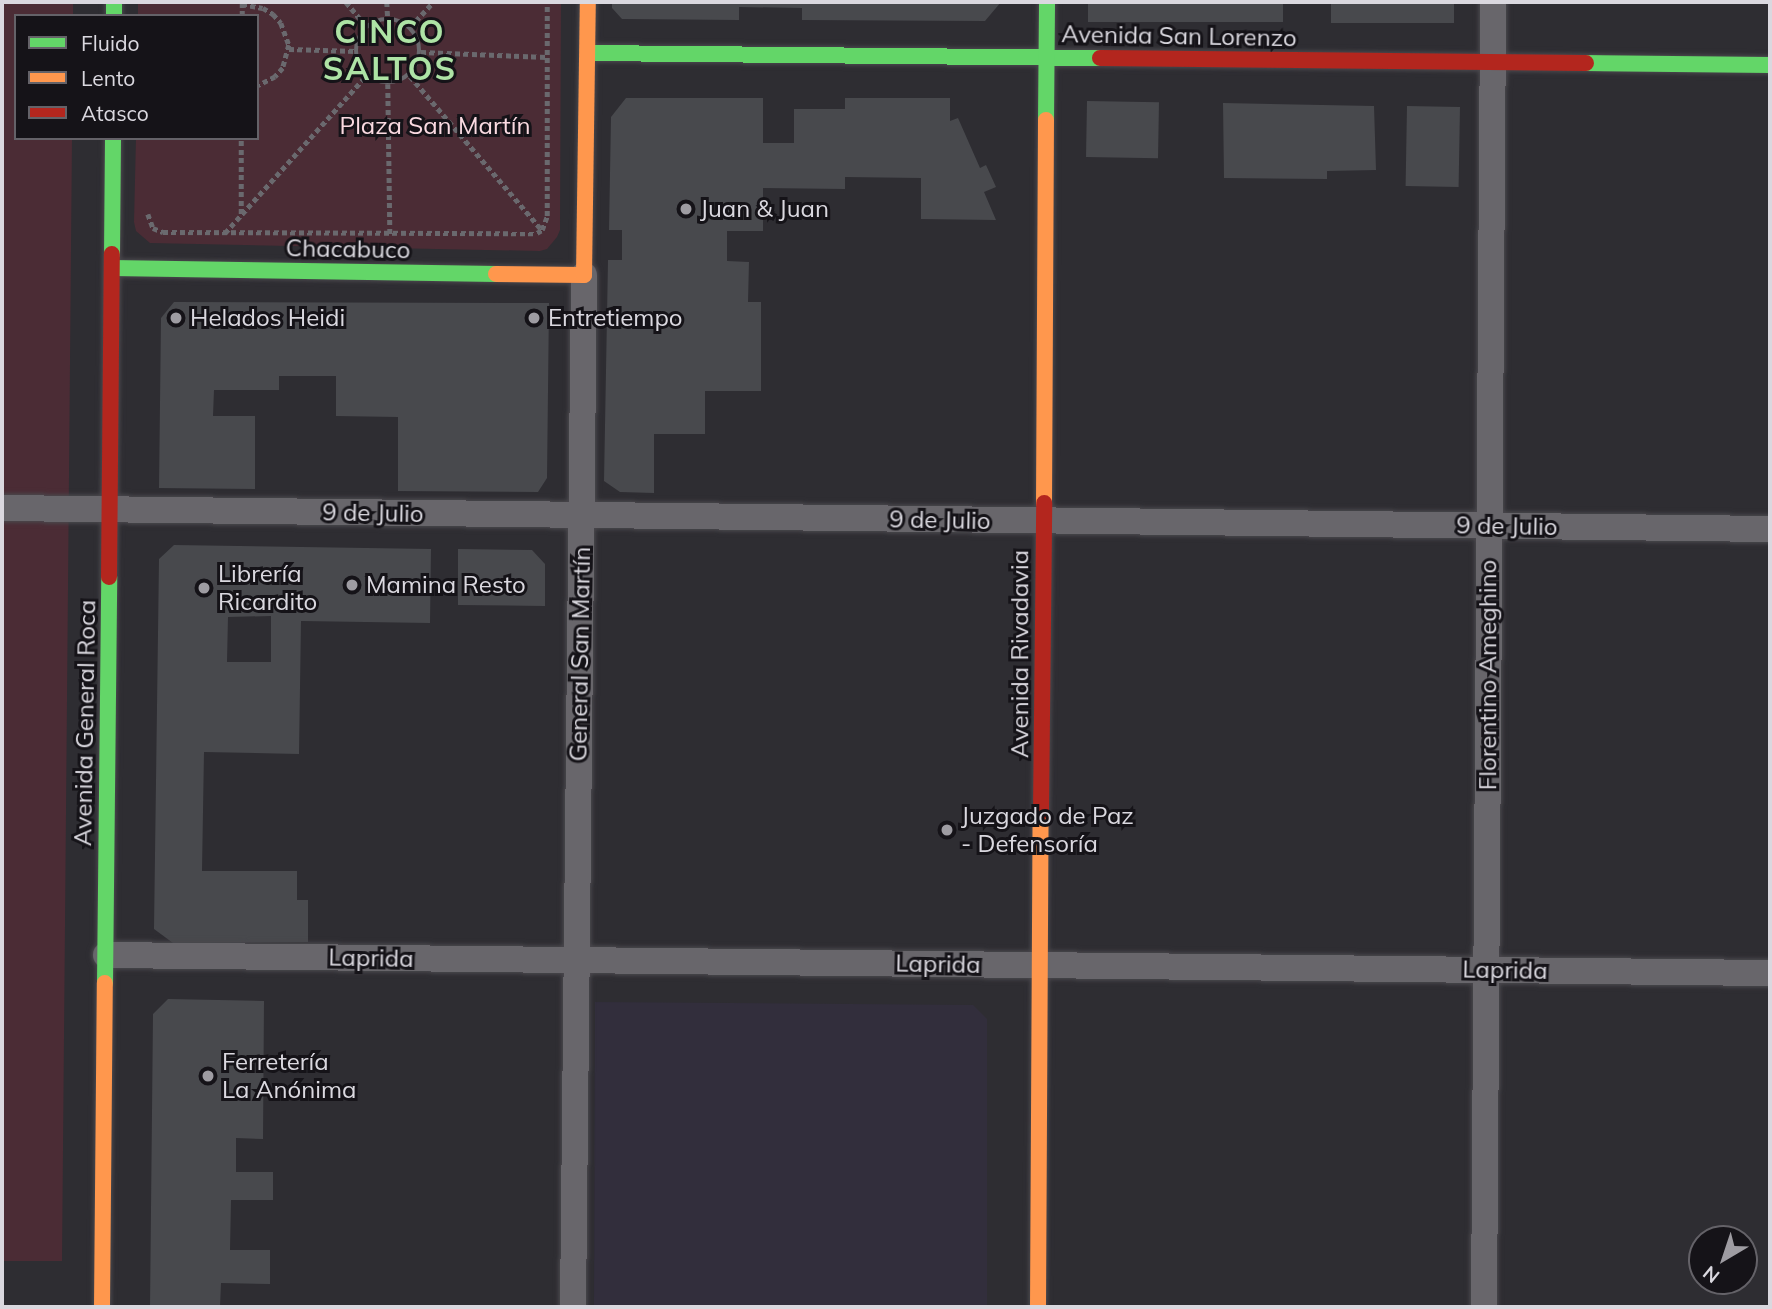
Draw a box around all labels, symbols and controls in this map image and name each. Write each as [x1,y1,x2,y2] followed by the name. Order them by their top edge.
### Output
[324,13,456,88] district label: CINCO SALTOS
[14,14,259,140] legend
[1061,20,1297,52] street label: Avenida San Lorenzo
[81,30,140,56] text: Fluido
[81,65,135,91] text: Lento
[81,100,149,126] text: Atasco
[340,112,530,140] park label: Plaza San Martín
[700,195,829,223] place label: Juan & Juan
[678,201,694,217] marker: Juan & Juan
[285,234,411,264] street label: Chacabuco
[190,304,345,332] place label: Helados Heidi
[548,304,683,332] place label: Entretiempo
[168,310,184,326] marker: Helados Heidi
[526,310,542,326] marker: Entretiempo
[322,498,424,528] street label: 9 de Julio
[889,505,991,535] street label: 9 de Julio
[1456,511,1558,541] street label: 9 de Julio
[564,546,596,762] street label: General San Martín
[1006,550,1034,758] street label: Avenida Rivadavia
[218,560,317,616] place label: Librería Ricardito
[1474,560,1502,790] street label: Florentino Ameghino
[366,571,526,599] place label: Mamina Resto
[344,577,360,593] marker: Mamina Resto
[196,580,212,596] marker: Librería Ricardito
[68,600,102,846] street label: Avenida General Roca
[961,802,1134,858] place label: Juzgado de Paz - Defensoría
[939,822,955,838] marker: Juzgado de Paz - Defensoría
[328,943,414,973] street label: Laprida
[895,949,981,979] street label: Laprida
[1462,955,1548,985] street label: Laprida
[222,1048,356,1104] place label: Ferretería La Anónima
[200,1068,216,1084] marker: Ferretería La Anónima
[1688,1225,1758,1295] north arrow
[1698,1261,1724,1289] text: N

